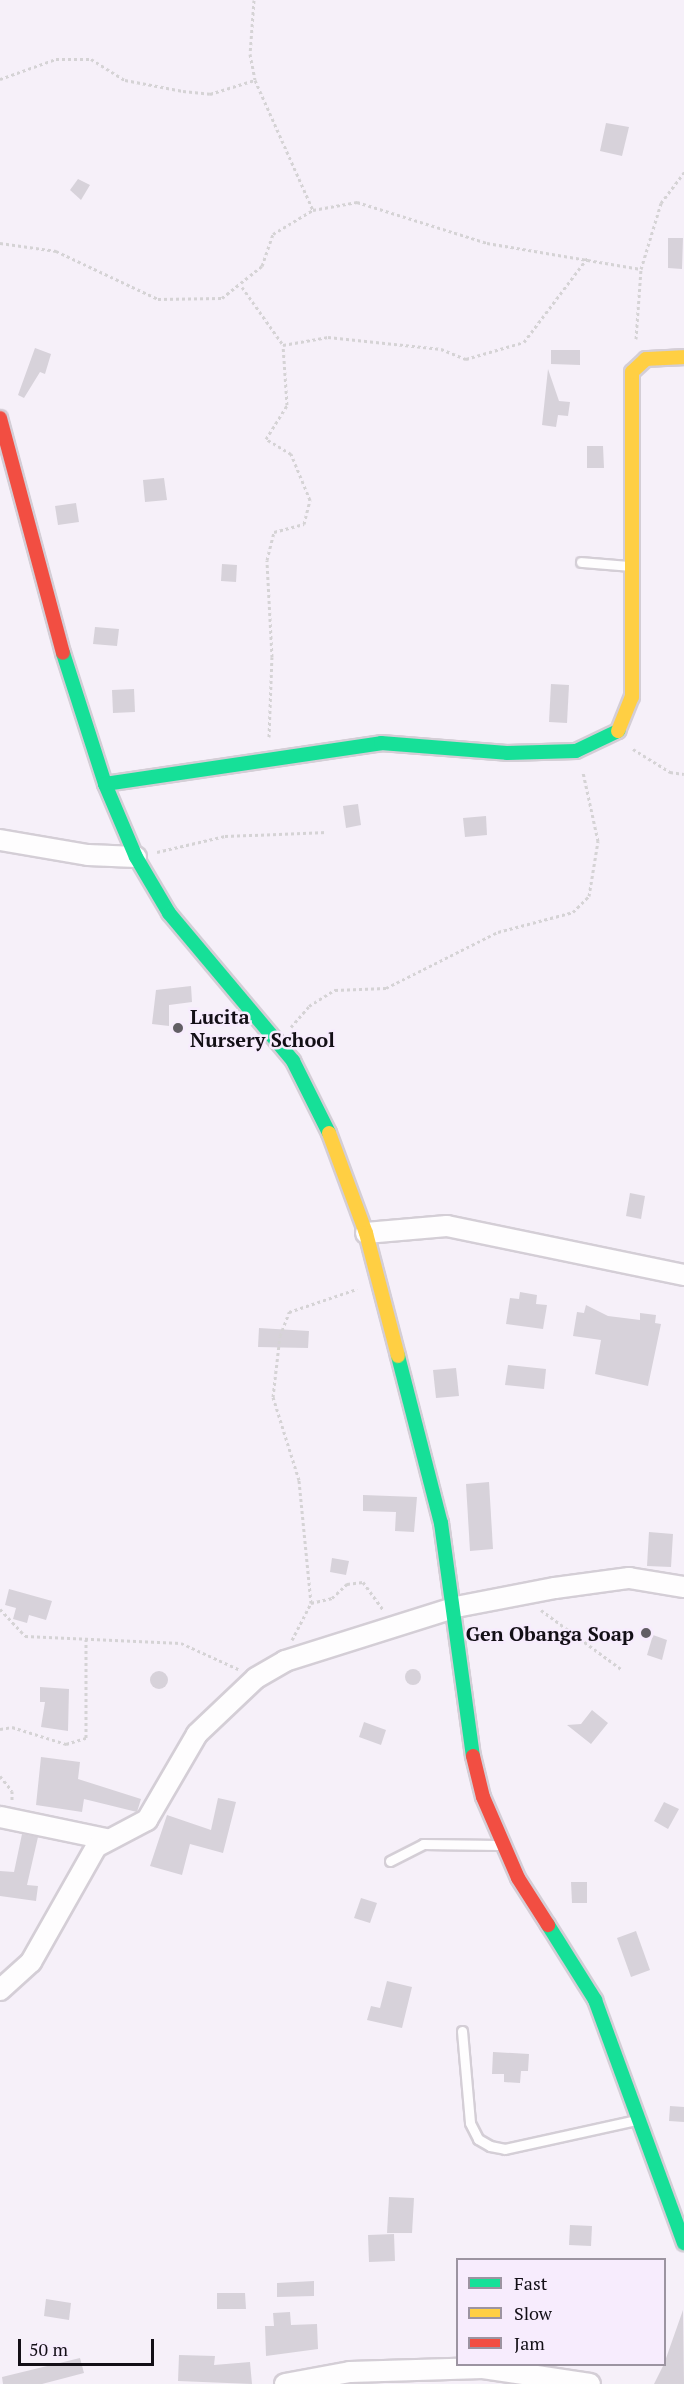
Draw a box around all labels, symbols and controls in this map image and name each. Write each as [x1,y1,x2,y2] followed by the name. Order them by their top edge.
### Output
[190,1005,335,1052] place label: Lucita Nursery School
[171,1021,185,1035] marker: Lucita Nursery School
[466,1621,634,1645] place label: Gen Obanga Soap
[639,1626,653,1640] marker: Gen Obanga Soap
[456,2258,666,2366] legend
[514,2271,547,2295] text: Fast
[514,2301,552,2325] text: Slow
[21,2327,158,2365] scale bar
[514,2331,545,2355] text: Jam
[29,2337,68,2361] text: 50 m

